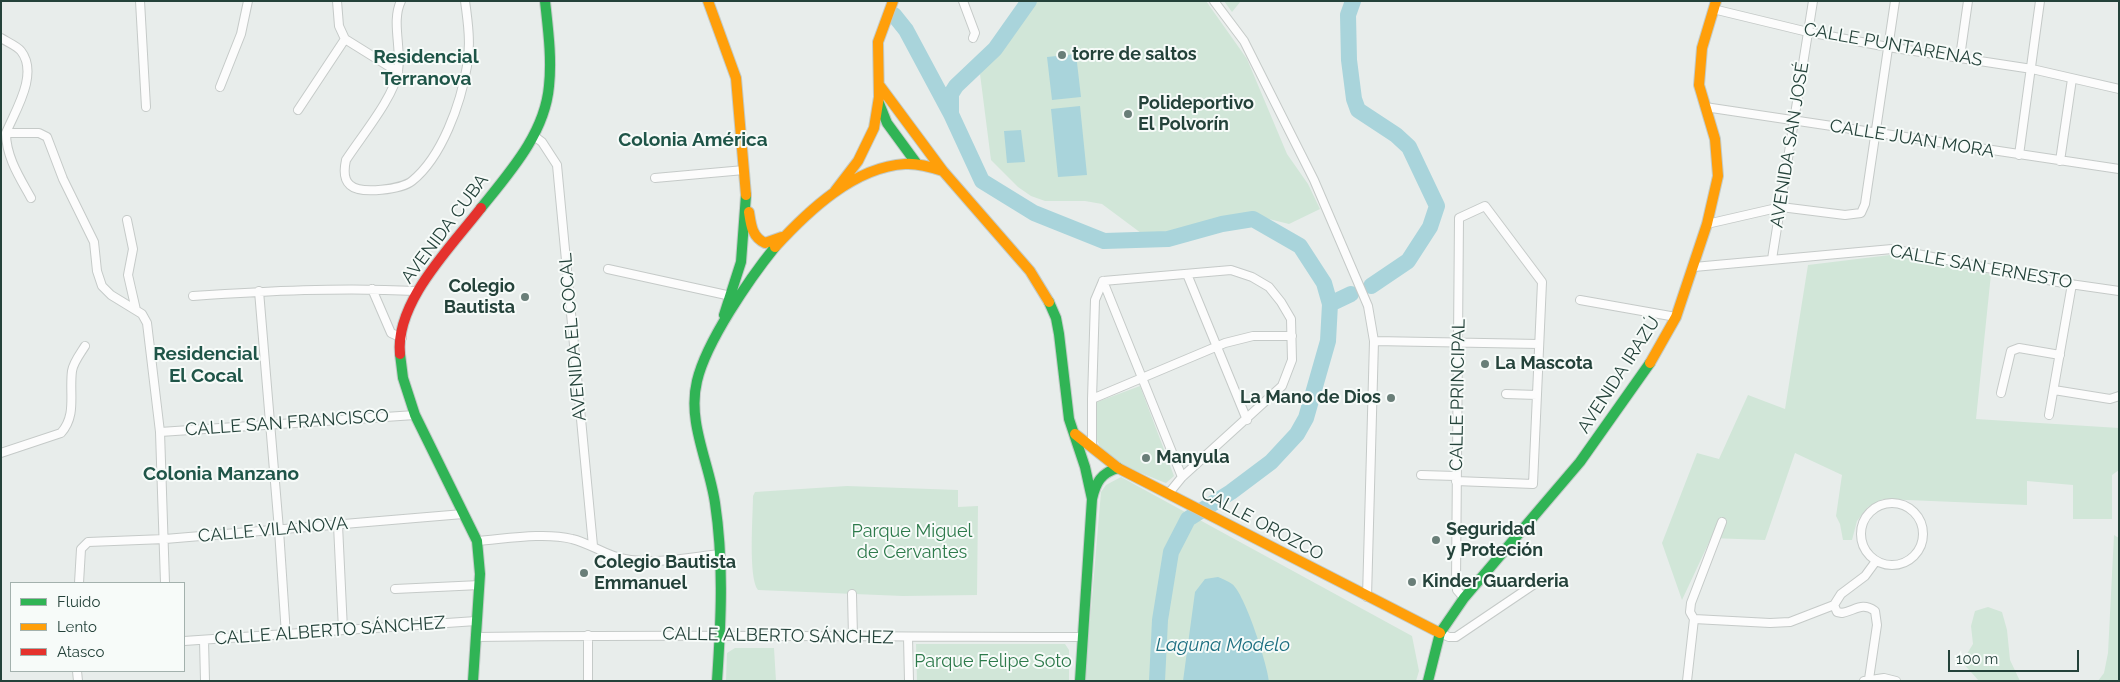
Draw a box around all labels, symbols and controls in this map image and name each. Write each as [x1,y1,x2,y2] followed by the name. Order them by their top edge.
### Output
[1802,19,1984,71] street label: CALLE PUNTARENAS
[1072,44,1197,66] place label: torre de saltos
[373,46,479,90] district label: Residencial Terranova
[1056,49,1068,61] marker: torre de saltos
[1766,61,1814,229] street label: AVENIDA SAN JOSÉ
[1138,93,1254,136] place label: Polideportivo El Polvorín
[1122,108,1134,120] marker: Polideportivo El Polvorín
[1828,115,1996,163] street label: CALLE JUAN MORA
[618,129,768,151] district label: Colonia América
[397,170,493,288] street label: AVENIDA CUBA
[1888,240,2074,294] street label: CALLE SAN ERNESTO
[555,252,591,422] street label: AVENIDA EL COCAL
[444,276,515,318] place label: Colegio Bautista
[519,291,531,303] marker: Colegio Bautista
[1573,312,1665,438] street label: AVENIDA IRAZÚ
[1446,319,1470,471] street label: CALLE PRINCIPAL
[153,343,259,387] district label: Residencial El Cocal
[1495,353,1593,375] place label: La Mascota
[1479,358,1491,370] marker: La Mascota
[1240,387,1381,409] place label: La Mano de Dios
[1385,392,1397,404] marker: La Mano de Dios
[184,405,390,441] street label: CALLE SAN FRANCISCO
[1156,447,1230,469] place label: Manyula
[1140,452,1152,464] marker: Manyula
[143,463,299,485] district label: Colonia Manzano
[1197,483,1327,565] street label: CALLE OROZCO
[197,513,349,547] street label: CALLE VILANOVA
[1446,519,1543,562] place label: Seguridad y Proteción
[852,521,972,564] park label: Parque Miguel de Cervantes
[1430,534,1442,546] marker: Seguridad y Proteción
[594,552,736,594] place label: Colegio Bautista Emmanuel
[578,567,590,579] marker: Colegio Bautista Emmanuel
[1422,571,1569,593] place label: Kinder Guarderia
[1406,576,1418,588] marker: Kinder Guarderia
[10,582,185,672] legend
[57,593,100,611] text: Fluido
[214,612,446,650] street label: CALLE ALBERTO SÁNCHEZ
[57,618,97,636] text: Lento
[662,623,894,649] street label: CALLE ALBERTO SÁNCHEZ
[1156,634,1290,656] water label: Laguna Modelo
[1950,640,2081,672] scale bar
[57,643,104,661] text: Atasco
[1956,650,1998,668] text: 100 m
[914,651,1072,673] park label: Parque Felipe Soto

